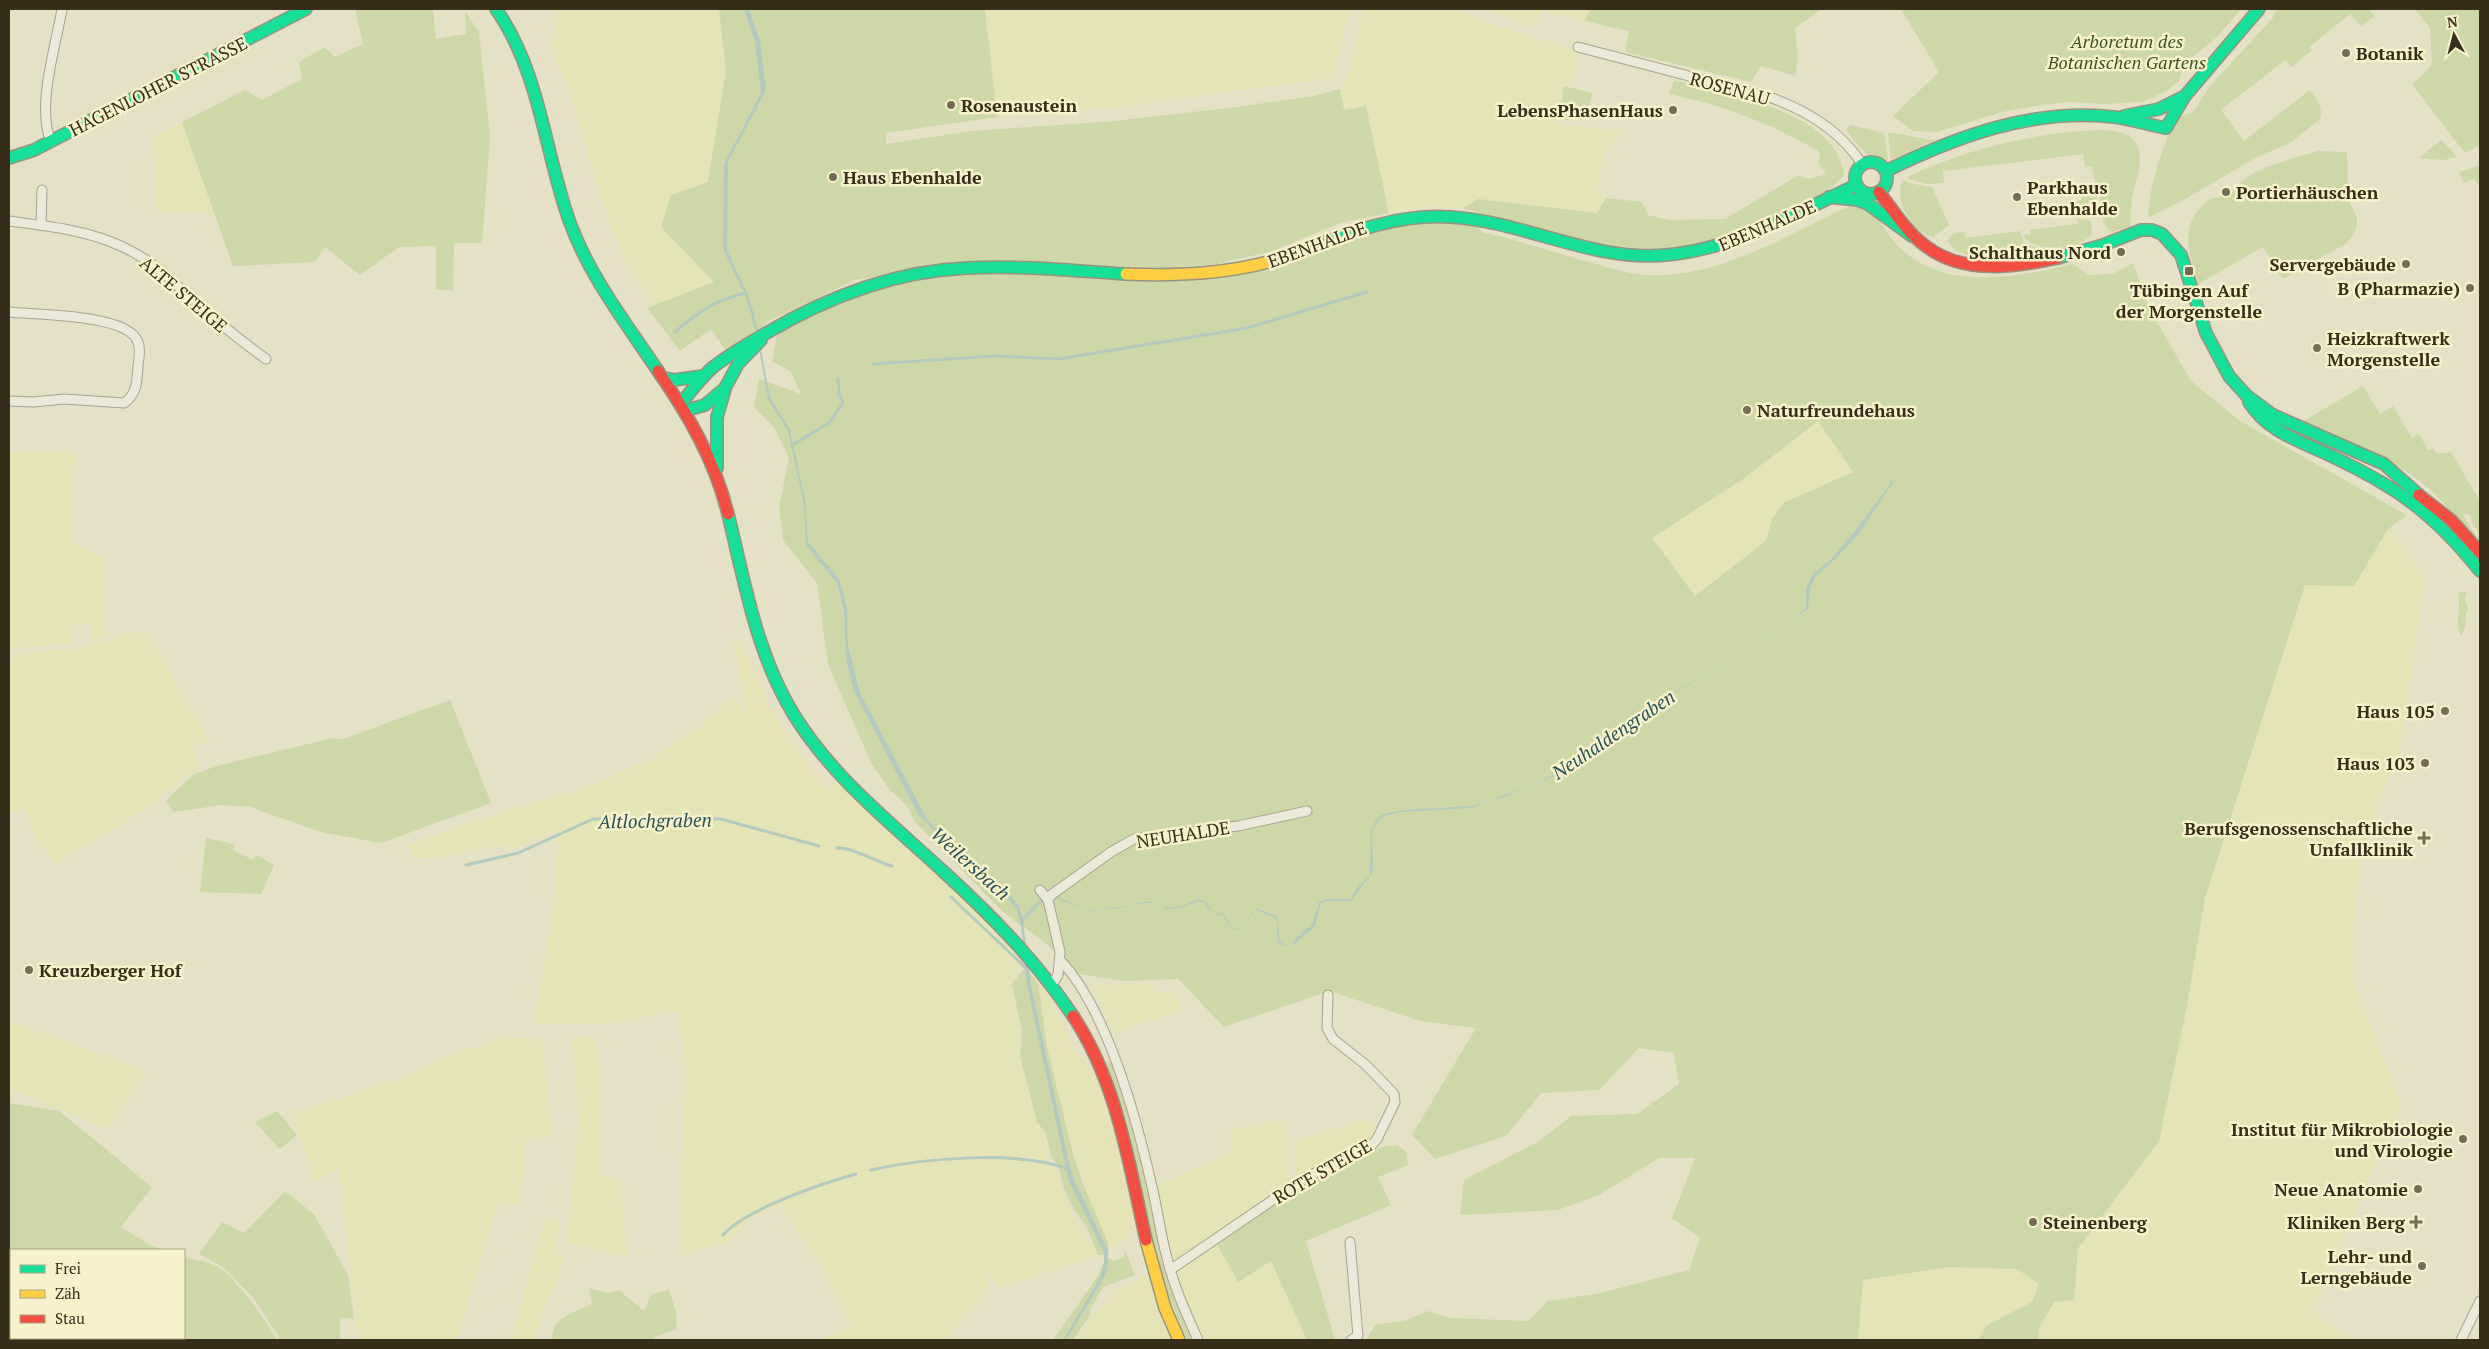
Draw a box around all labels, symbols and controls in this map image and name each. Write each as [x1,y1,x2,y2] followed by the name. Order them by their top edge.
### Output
[2429,10,2479,60] north arrow
[2446,11,2459,32] text: N
[2047,29,2206,74] park label: Arboretum des Botanischen Gartens
[65,31,251,141] street label: HAGENLOHER STRASSE
[2356,41,2424,65] place label: Botanik
[2340,47,2352,59] marker: Botanik
[1687,66,1773,110] street label: ROSENAU
[961,93,1077,117] place label: Rosenaustein
[1497,98,1663,122] place label: LebensPhasenHaus
[945,99,957,111] marker: Rosenaustein
[1667,104,1679,116] marker: LebensPhasenHaus
[843,165,982,189] place label: Haus Ebenhalde
[827,171,839,183] marker: Haus Ebenhalde
[2027,175,2118,220] place label: Parkhaus Ebenhalde
[2236,180,2379,204] place label: Portierhäuschen
[2220,186,2232,198] marker: Portierhäuschen
[2011,191,2023,203] marker: Parkhaus Ebenhalde
[1715,194,1819,256] street label: EBENHALDE
[1264,215,1370,273] street label: EBENHALDE
[1969,240,2111,264] place label: Schalthaus Nord
[2115,246,2127,258] marker: Schalthaus Nord
[135,250,233,338] street label: ALTE STEIGE
[2269,252,2396,276] place label: Servergebäude
[2400,258,2412,270] marker: Servergebäude
[2183,265,2195,277] marker: Tübingen Auf der Morgenstelle
[2338,276,2460,300] place label: B (Pharmazie)
[2116,278,2262,323] place label: Tübingen Auf der Morgenstelle
[2464,282,2476,294] marker: B (Pharmazie)
[2327,326,2450,371] place label: Heizkraftwerk Morgenstelle
[2311,342,2323,354] marker: Heizkraftwerk Morgenstelle
[1757,398,1915,422] place label: Naturfreundehaus
[1741,404,1753,416] marker: Naturfreundehaus
[1546,683,1680,785] water label: Neuhaldengraben
[2356,699,2435,723] place label: Haus 105
[2439,705,2451,717] marker: Haus 105
[2336,751,2415,775] place label: Haus 103
[2419,757,2431,769] marker: Haus 103
[597,807,712,834] water label: Altlochgraben
[1135,815,1231,853] street label: NEUHALDE
[2184,816,2413,861] place label: Berufsgenossenschaftliche Unfallklinik
[926,821,1016,905] water label: Weilersbach
[2417,831,2431,845] marker: Berufsgenossenschaftliche Unfallklinik
[39,958,183,982] place label: Kreuzberger Hof
[23,964,35,976] marker: Kreuzberger Hof
[2231,1117,2453,1162] place label: Institut für Mikrobiologie und Virologie
[1268,1133,1376,1209] street label: ROTE STEIGE
[2457,1133,2469,1145] marker: Institut für Mikrobiologie und Virologie
[2274,1177,2408,1201] place label: Neue Anatomie
[2412,1183,2424,1195] marker: Neue Anatomie
[2043,1210,2148,1234] place label: Steinenberg
[2287,1210,2406,1234] place label: Kliniken Berg
[2409,1215,2423,1229] marker: Kliniken Berg
[2027,1216,2039,1228] marker: Steinenberg
[2300,1244,2412,1289] place label: Lehr- und Lerngebäude
[10,1249,185,1339] legend
[55,1258,81,1278] text: Frei
[2416,1260,2428,1272] marker: Lehr- und Lerngebäude
[55,1283,81,1303] text: Zäh
[55,1308,85,1328] text: Stau

